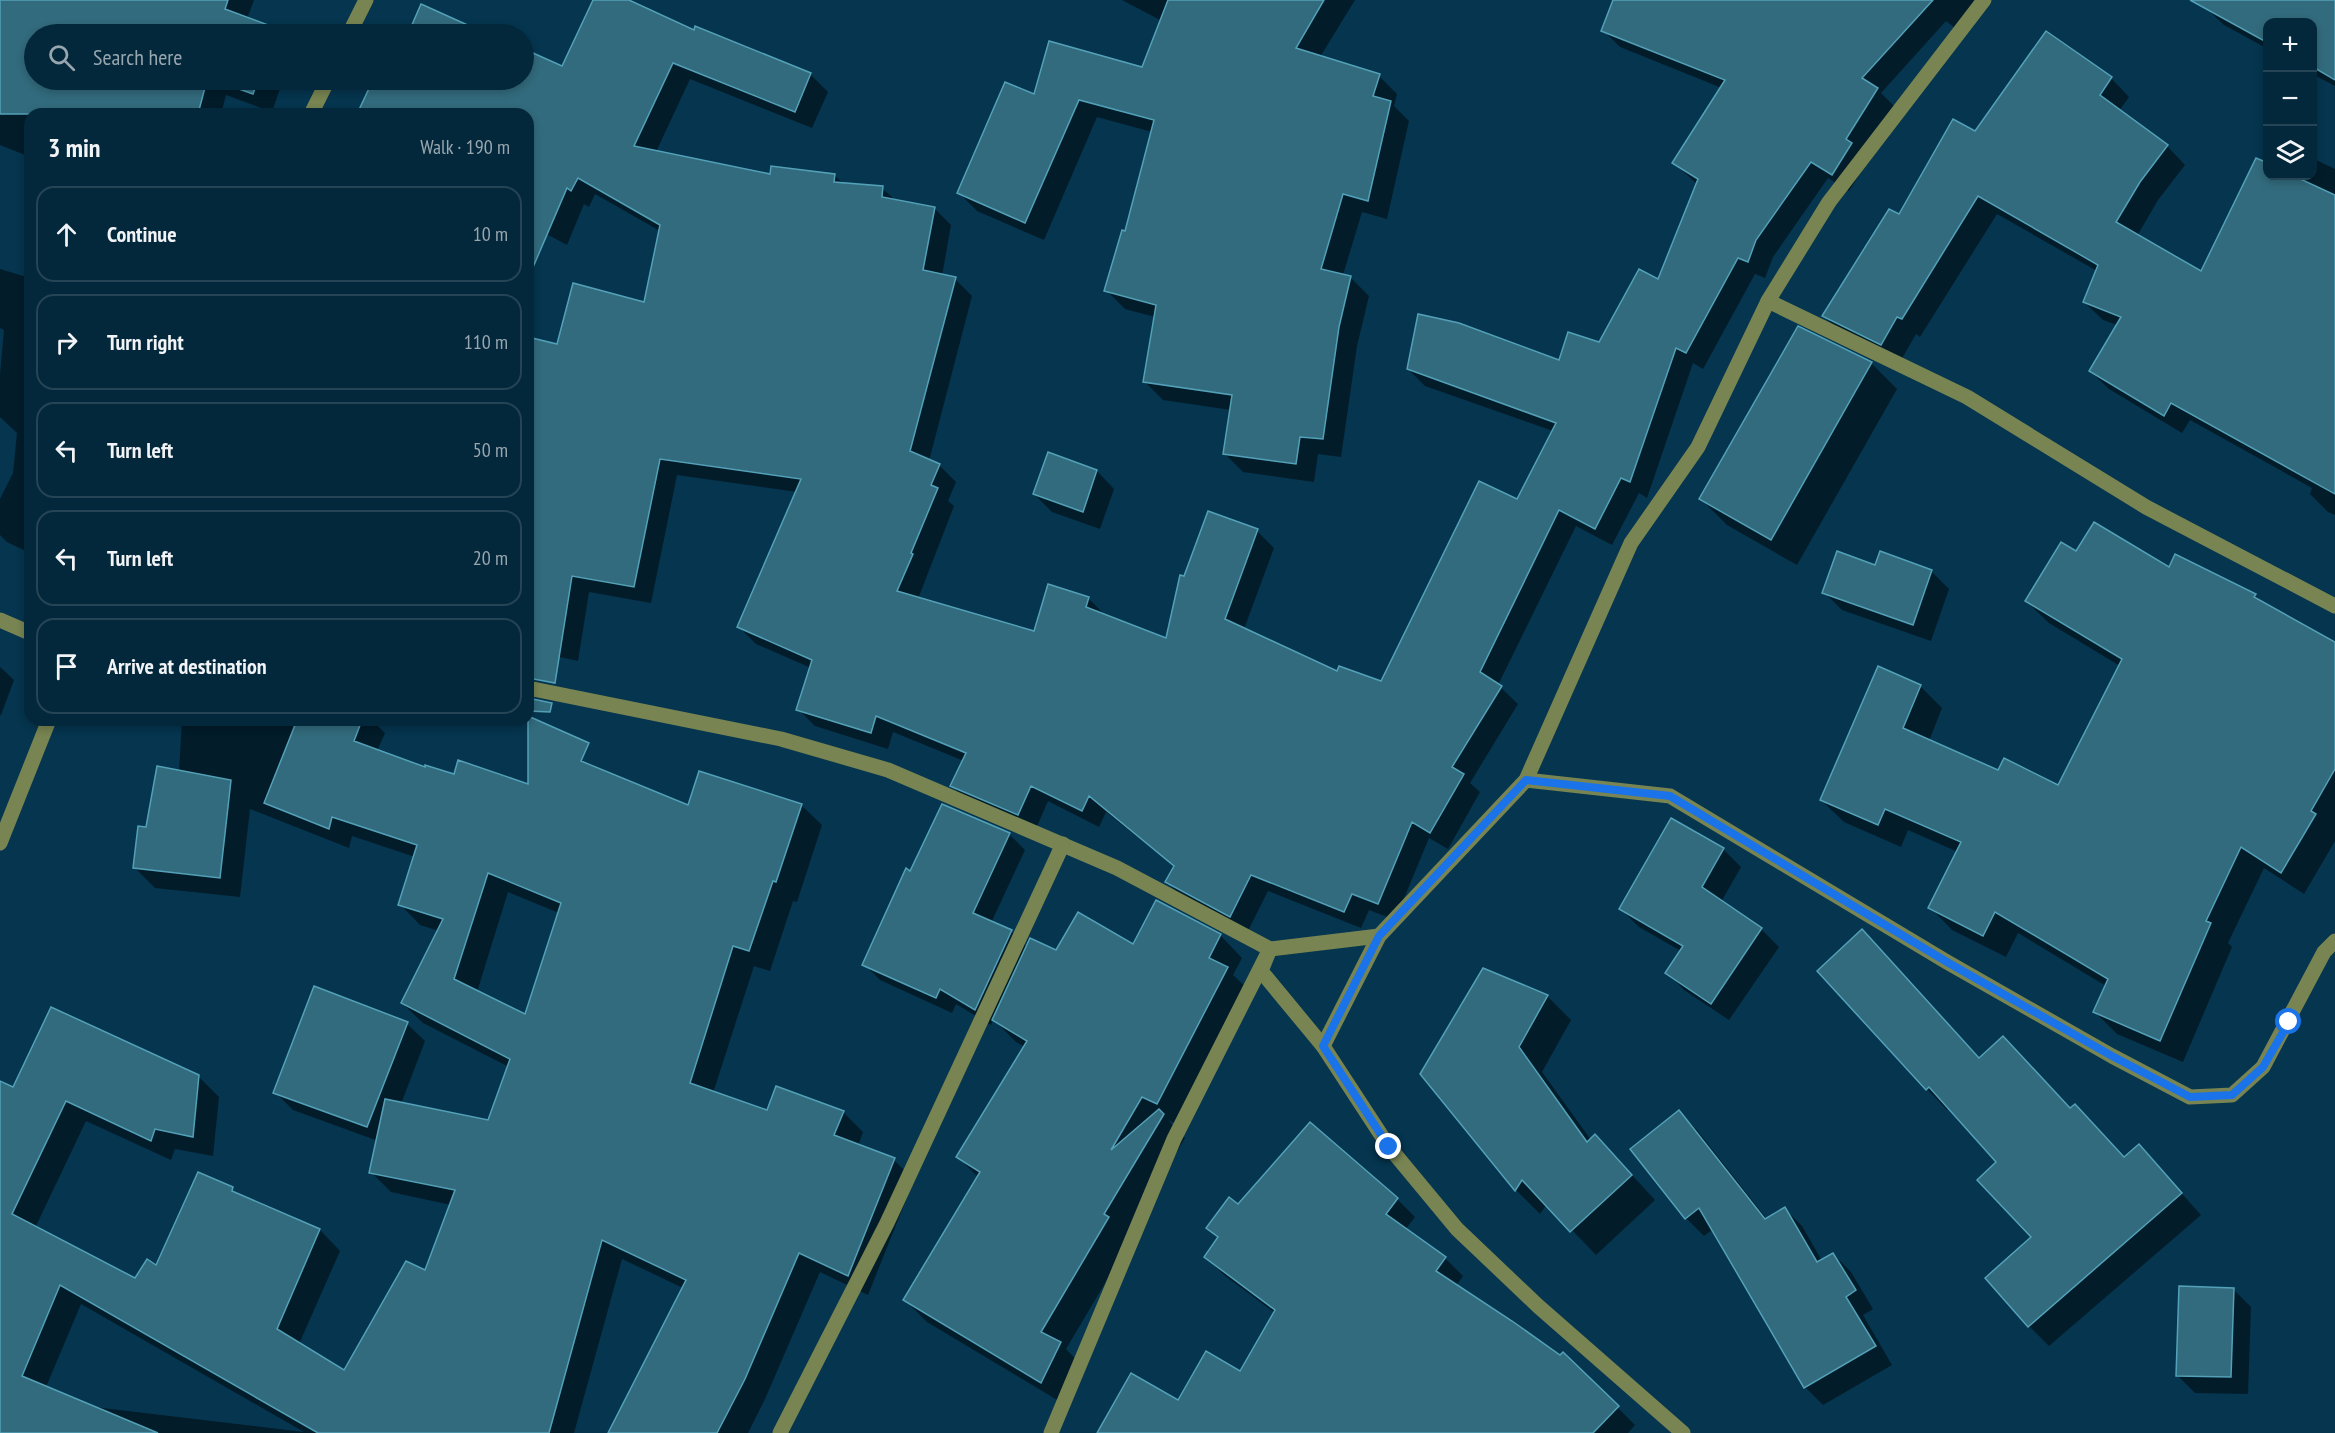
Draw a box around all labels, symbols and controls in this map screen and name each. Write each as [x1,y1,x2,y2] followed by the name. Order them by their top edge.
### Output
[2263,18,2317,180] map controls
[2263,18,2317,72] button: +
[24,24,534,90] search box
[45,41,78,74] icon: search
[93,43,182,71] text: Search here
[2263,72,2317,126] button: −
[2263,126,2317,180] button: layers
[48,131,101,164] text: 3 min
[420,134,510,160] text: Walk · 190 m
[50,218,83,251] icon: ahead
[107,220,177,248] text: Continue
[473,221,508,247] text: 10 m
[50,326,83,359] icon: right
[107,328,184,356] text: Turn right
[464,329,508,355] text: 110 m
[50,434,83,467] icon: left
[107,436,173,464] text: Turn left
[473,437,508,463] text: 50 m
[50,542,83,575] icon: left
[107,544,173,572] text: Turn left
[473,545,508,571] text: 20 m
[50,650,83,683] icon: arrive
[107,652,267,680] text: Arrive at destination
[2275,1008,2301,1034] route start
[1375,1133,1401,1159] route end

